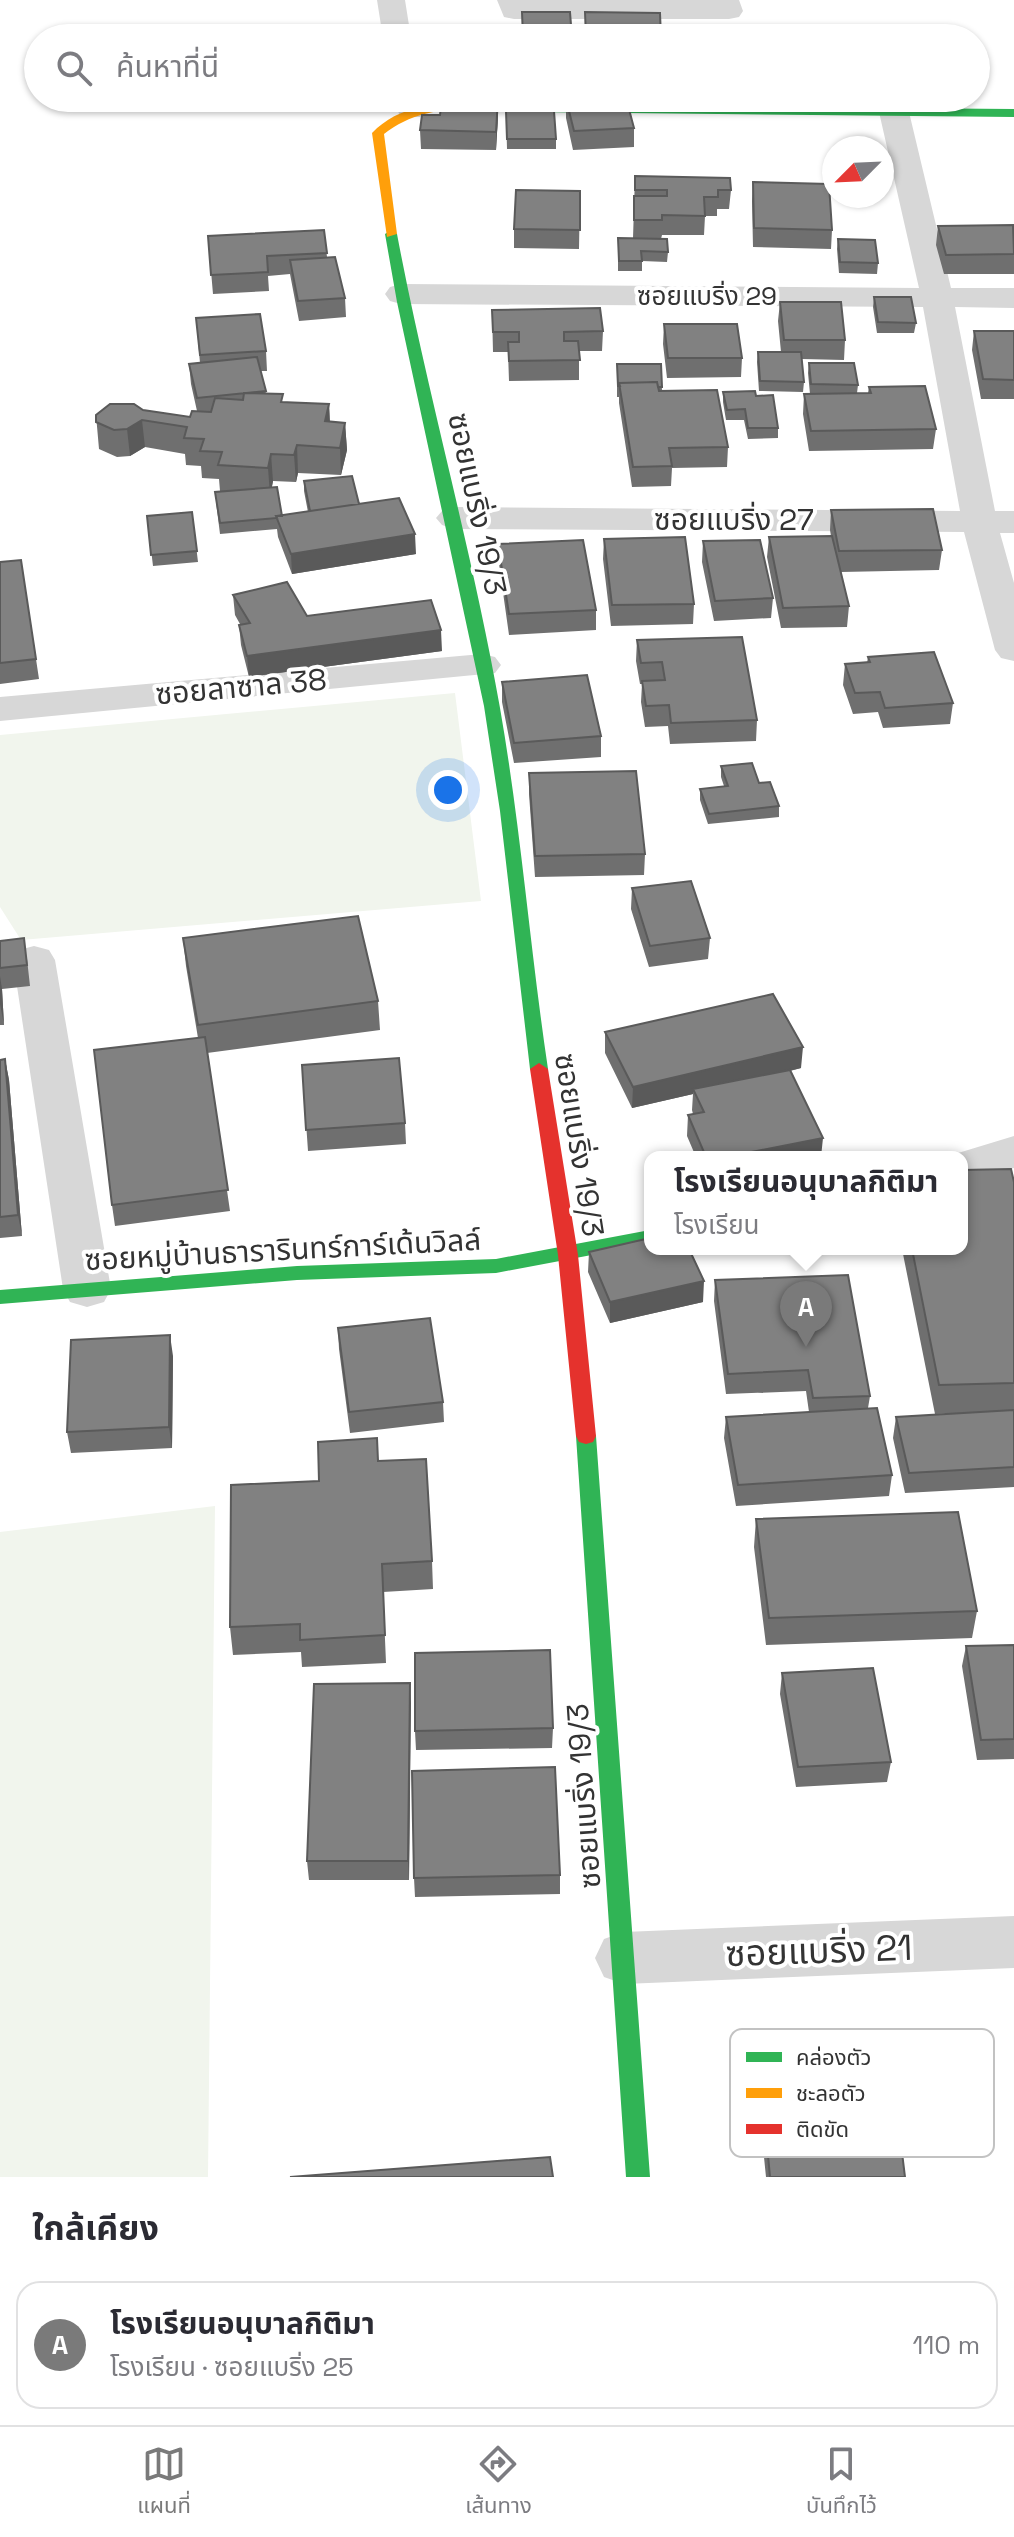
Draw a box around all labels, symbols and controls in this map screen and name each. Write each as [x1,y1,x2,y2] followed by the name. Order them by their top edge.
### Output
[24,24,990,112] search box
[52,46,96,90] icon: search
[116,47,219,86] text: ค้นหาที่นี่
[822,136,894,208] north arrow
[637,279,777,313] street label: ซอยแบริ่ง 29
[439,409,516,598] street label: ซอยแบริ่ง 19/3
[654,500,814,539] street label: ซอยแบริ่ง 27
[154,660,328,713] street label: ซอยลาซาล 38
[428,770,468,810] your location
[546,1050,613,1239] street label: ซอยแบริ่ง 19/3
[644,1151,968,1255] popup
[674,1162,938,1201] text: โรงเรียนอนุบาลกิติมา
[674,1208,760,1242] text: โรงเรียน
[84,1220,482,1279] street label: ซอยหมู่บ้านธารารินทร์การ์เด้นวิลล์
[780,1281,832,1347] pin: A
[558,1702,609,1890] street label: ซอยแบริ่ง 19/3
[725,1925,913,1977] street label: ซอยแบริ่ง 21
[730,2029,994,2157] legend
[796,2043,871,2071] text: คล่องตัว
[796,2079,866,2107] text: ชะลอตัว
[796,2115,849,2143] text: ติดขัด
[32,2207,159,2250] text: ใกล้เคียง
[110,2304,375,2343] text: โรงเรียนอนุบาลกิติมา
[52,2328,68,2362] text: A
[913,2328,980,2362] text: 110 m
[110,2350,354,2384] text: โรงเรียน · ซอยแบริ่ง 25
[137,2442,191,2523] tab: แผนที่
[465,2442,532,2523] tab: เส้นทาง
[806,2442,877,2523] tab: บันทึกไว้

